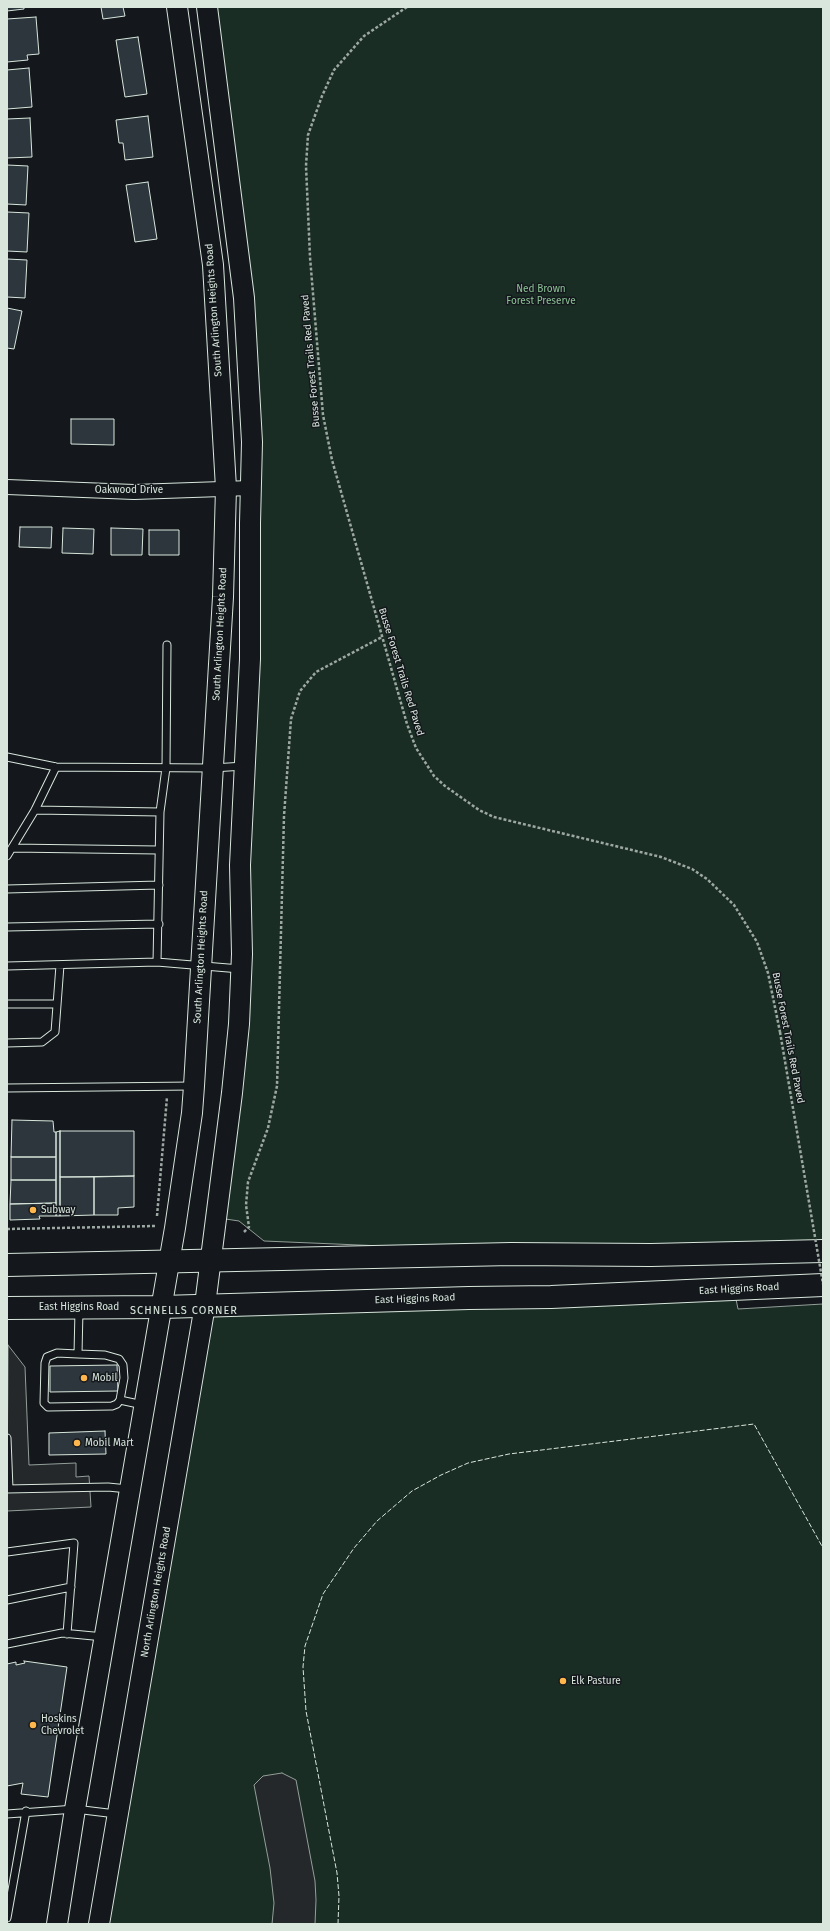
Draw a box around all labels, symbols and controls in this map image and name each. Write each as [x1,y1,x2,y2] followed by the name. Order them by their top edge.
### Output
[203,243,225,377] street label: South Arlington Heights Road
[506,283,576,306] park label: Ned Brown Forest Preserve
[299,294,323,428] street label: Busse Forest Trails Red Paved
[95,484,163,496] street label: Oakwood Drive
[211,567,229,701] street label: South Arlington Heights Road
[376,607,426,737] street label: Busse Forest Trails Red Paved
[192,890,210,1024] street label: South Arlington Heights Road
[769,971,807,1105] street label: Busse Forest Trails Red Paved
[41,1204,75,1216] place label: Subway
[28,1205,38,1215] marker: Subway
[698,1281,780,1297] street label: East Higgins Road
[375,1292,455,1306] street label: East Higgins Road
[39,1301,119,1313] street label: East Higgins Road
[130,1304,238,1318] district label: SCHNELLS CORNER
[92,1372,117,1384] place label: Mobil
[79,1373,89,1383] marker: Mobil
[85,1437,134,1449] place label: Mobil Mart
[72,1438,82,1448] marker: Mobil Mart
[139,1525,173,1659] street label: North Arlington Heights Road
[571,1675,621,1687] place label: Elk Pasture
[558,1676,568,1686] marker: Elk Pasture
[41,1713,84,1736] place label: Hoskins Chevrolet
[28,1720,38,1730] marker: Hoskins Chevrolet

